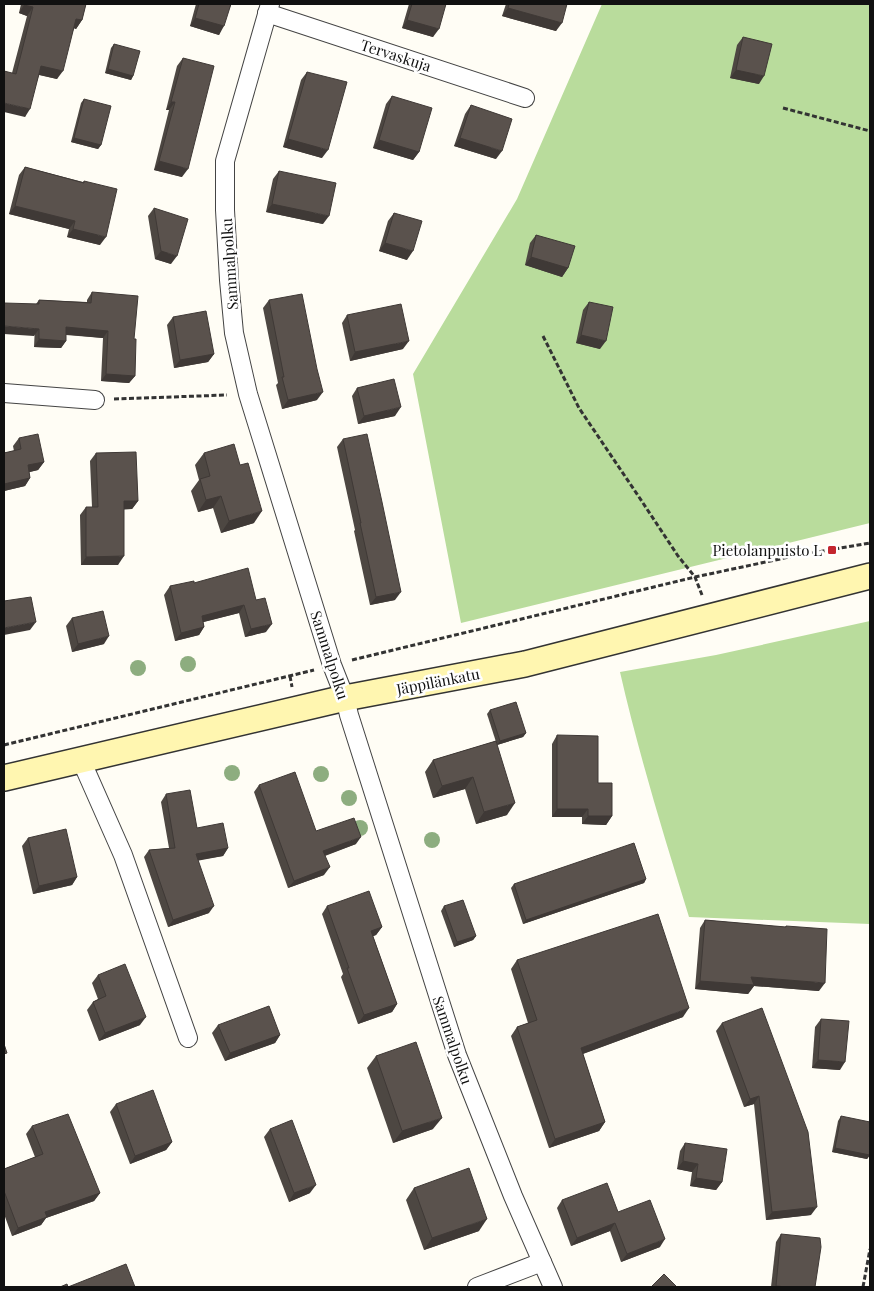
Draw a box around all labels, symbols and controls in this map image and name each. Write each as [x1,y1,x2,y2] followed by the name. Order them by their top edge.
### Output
[358,34,434,76] street label: Tervaskuja
[216,217,242,311] street label: Sammalpolku
[713,540,822,560] place label: Pietolanpuisto L
[826,544,838,556] marker: Pietolanpuisto L
[306,608,354,702] street label: Sammalpolku
[394,663,481,699] street label: Jäppilänkatu
[429,993,478,1087] street label: Sammalpolku

